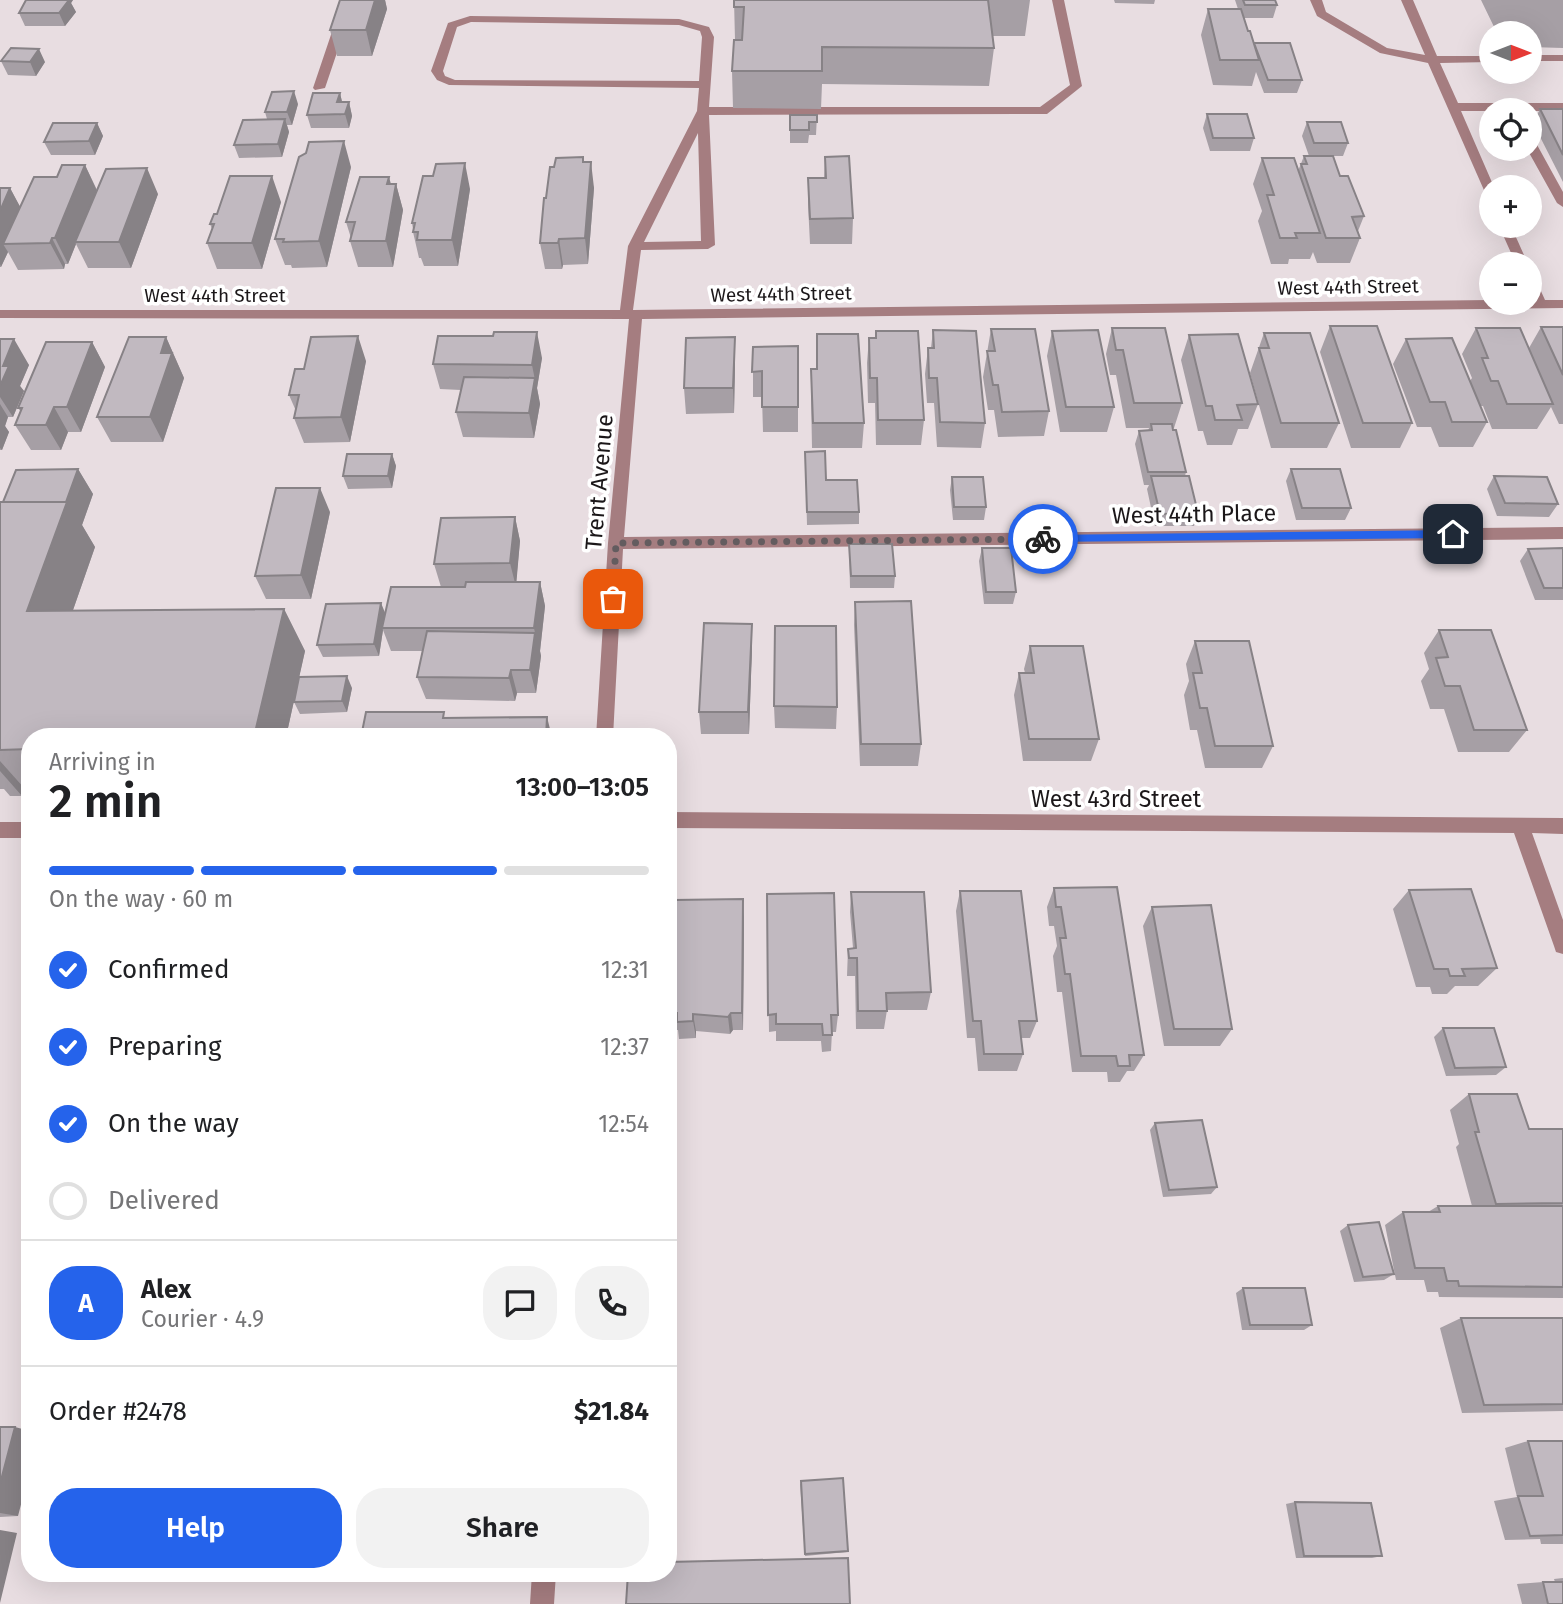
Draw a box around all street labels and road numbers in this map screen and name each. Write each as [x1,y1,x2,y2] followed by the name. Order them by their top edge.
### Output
[1277,274,1419,300] street label: West 44th Street
[710,281,852,307] street label: West 44th Street
[144,284,286,307] street label: West 44th Street
[579,413,619,551] street label: Trent Avenue
[1112,499,1276,529] street label: West 44th Place
[1031,785,1202,813] street label: West 43rd Street

